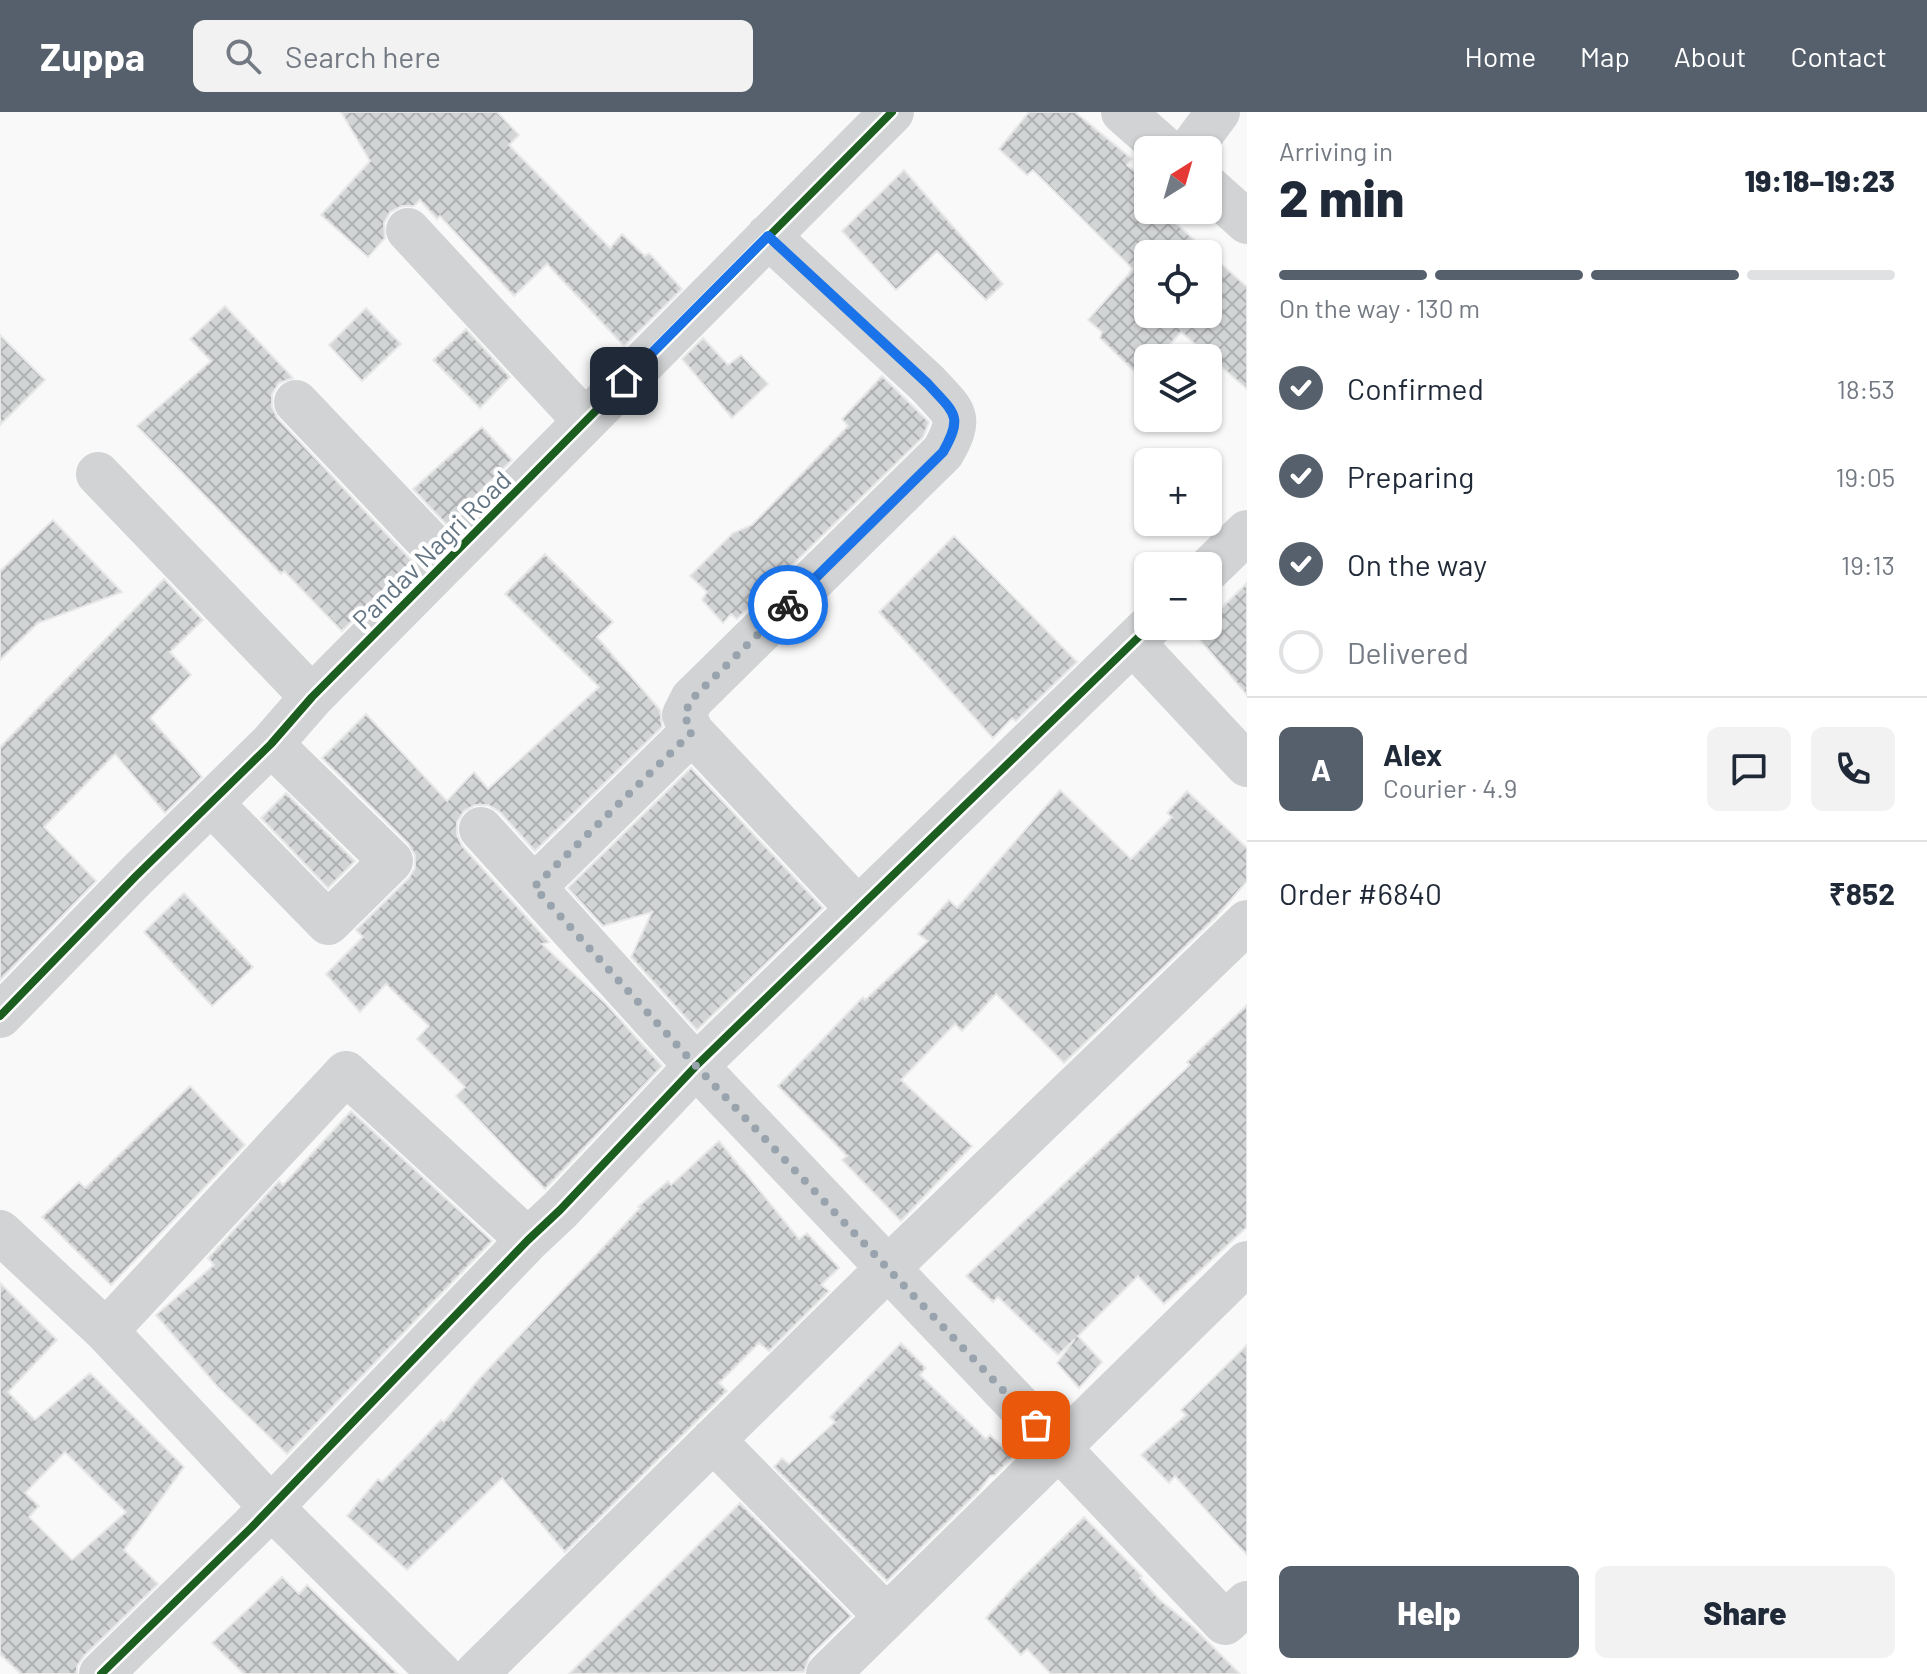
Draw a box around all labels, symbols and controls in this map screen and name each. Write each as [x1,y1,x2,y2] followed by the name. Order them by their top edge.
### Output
[193,20,753,92] search box
[40,33,145,79] text: Zuppa
[221,34,265,78] icon: search
[285,38,441,74] text: Search here
[1465,39,1536,73] text: Home
[1580,39,1630,73] text: Map
[1674,39,1746,73] text: About
[1790,39,1887,73] text: Contact
[1279,135,1393,166] text: Arriving in
[1134,136,1222,224] north arrow
[1134,136,1222,640] map controls
[1745,162,1895,198] text: 19:18–19:23
[1279,165,1404,227] text: 2 min
[1134,240,1222,328] button: locate
[1279,292,1480,323] text: On the way · 130 m
[1134,344,1222,432] button: layers
[590,347,658,415] pin
[602,359,646,403] icon: home
[1279,366,1323,410] icon: check
[1347,370,1484,406] text: Confirmed
[1837,373,1895,404] text: 18:53
[1134,448,1222,536] button: +
[1279,454,1323,498] icon: check
[1347,458,1474,494] text: Preparing
[1835,461,1895,492] text: 19:05
[345,463,517,635] street label: Pandav Nagri Road
[1279,542,1323,586] icon: check
[1347,546,1487,582] text: On the way
[1841,549,1895,580] text: 19:13
[1134,552,1222,640] button: −
[748,565,828,645] courier
[766,583,810,627] icon: bike
[1347,634,1469,670] text: Delivered
[1707,727,1791,811] button: chat
[1811,727,1895,811] button: phone
[1383,736,1442,772] text: Alex
[1311,751,1331,787] text: A
[1383,772,1517,803] text: Courier · 4.9
[1279,875,1442,911] text: Order #6840
[1829,875,1895,911] text: ₹852
[1002,1391,1070,1459] pin
[1014,1403,1058,1447] icon: bag
[1279,1566,1579,1658] button: Help
[1595,1566,1895,1658] button: Share

